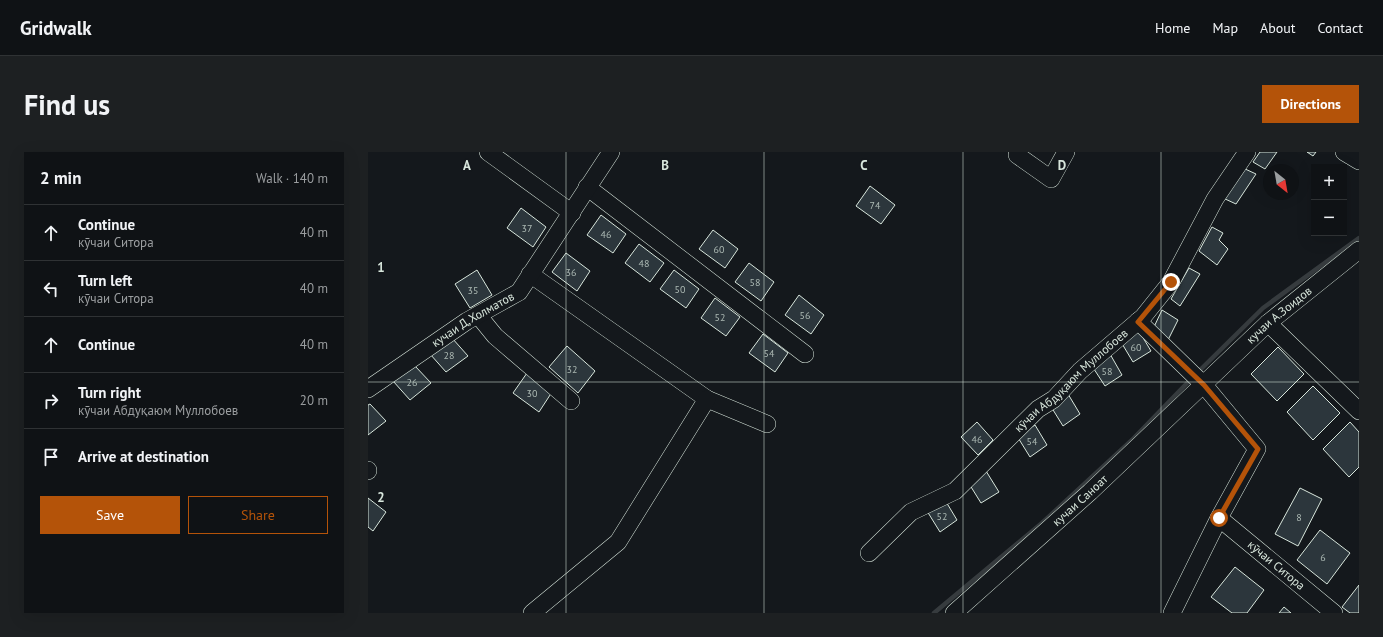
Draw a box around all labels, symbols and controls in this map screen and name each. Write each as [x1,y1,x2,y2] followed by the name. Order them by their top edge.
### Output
[20,16,92,40] text: Gridwalk
[1155,19,1190,37] text: Home
[1212,19,1238,37] text: Map
[1260,19,1296,37] text: About
[1318,19,1363,37] text: Contact
[1262,85,1359,123] button: Directions
[24,86,110,123] text: Find us
[463,157,471,174] text: A
[661,157,669,174] text: B
[860,157,868,174] text: C
[1058,157,1066,174] text: D
[1263,164,1299,200] north arrow
[1311,164,1347,236] map controls
[1311,164,1347,200] button: +
[40,167,81,189] text: 2 min
[256,170,328,187] text: Walk · 140 m
[870,199,881,212] house number: 74
[1311,200,1347,236] button: −
[78,215,135,234] text: Continue
[40,222,62,244] icon: ahead
[522,222,532,235] house number: 37
[300,224,328,241] text: 40 m
[601,228,611,241] house number: 46
[78,234,154,251] text: кӯчаи Ситора
[714,243,725,256] house number: 60
[639,257,649,270] house number: 48
[377,259,385,276] text: 1
[566,266,576,279] house number: 36
[78,271,132,290] text: Turn left
[1162,273,1180,291] route end
[750,276,760,289] house number: 58
[40,278,62,300] icon: left
[300,280,328,297] text: 40 m
[675,283,686,296] house number: 50
[1243,283,1314,347] street label: кучаи А.Зоидов
[468,284,478,297] house number: 35
[429,288,517,350] street label: кучаи Д,Холматов
[78,290,154,307] text: кӯчаи Ситора
[800,309,810,322] house number: 56
[715,311,725,324] house number: 52
[1011,325,1131,435] street label: кӯчаи Абдуқаюм Муллобоев
[40,334,62,356] icon: ahead
[78,335,135,354] text: Continue
[300,336,328,353] text: 40 m
[1131,341,1142,354] house number: 60
[764,347,775,360] house number: 54
[444,349,454,362] house number: 28
[567,363,577,376] house number: 32
[1102,365,1112,378] house number: 58
[407,376,417,389] house number: 26
[78,383,141,402] text: Turn right
[527,387,538,400] house number: 30
[40,390,62,412] icon: right
[300,392,328,409] text: 20 m
[78,402,238,419] text: кӯчаи Абдуқаюм Муллобоев
[972,433,982,446] house number: 46
[1027,435,1038,448] house number: 54
[40,446,62,468] icon: arrive
[78,447,209,466] text: Arrive at destination
[1049,471,1111,529] street label: кучаи Саноат
[377,489,385,506] text: 2
[40,496,180,534] button: Save
[188,496,328,534] button: Share
[1210,509,1228,527] route start
[937,510,947,523] house number: 52
[1296,511,1302,524] house number: 8
[1245,537,1308,593] street label: кӯчаи Ситора
[1320,551,1326,564] house number: 6

